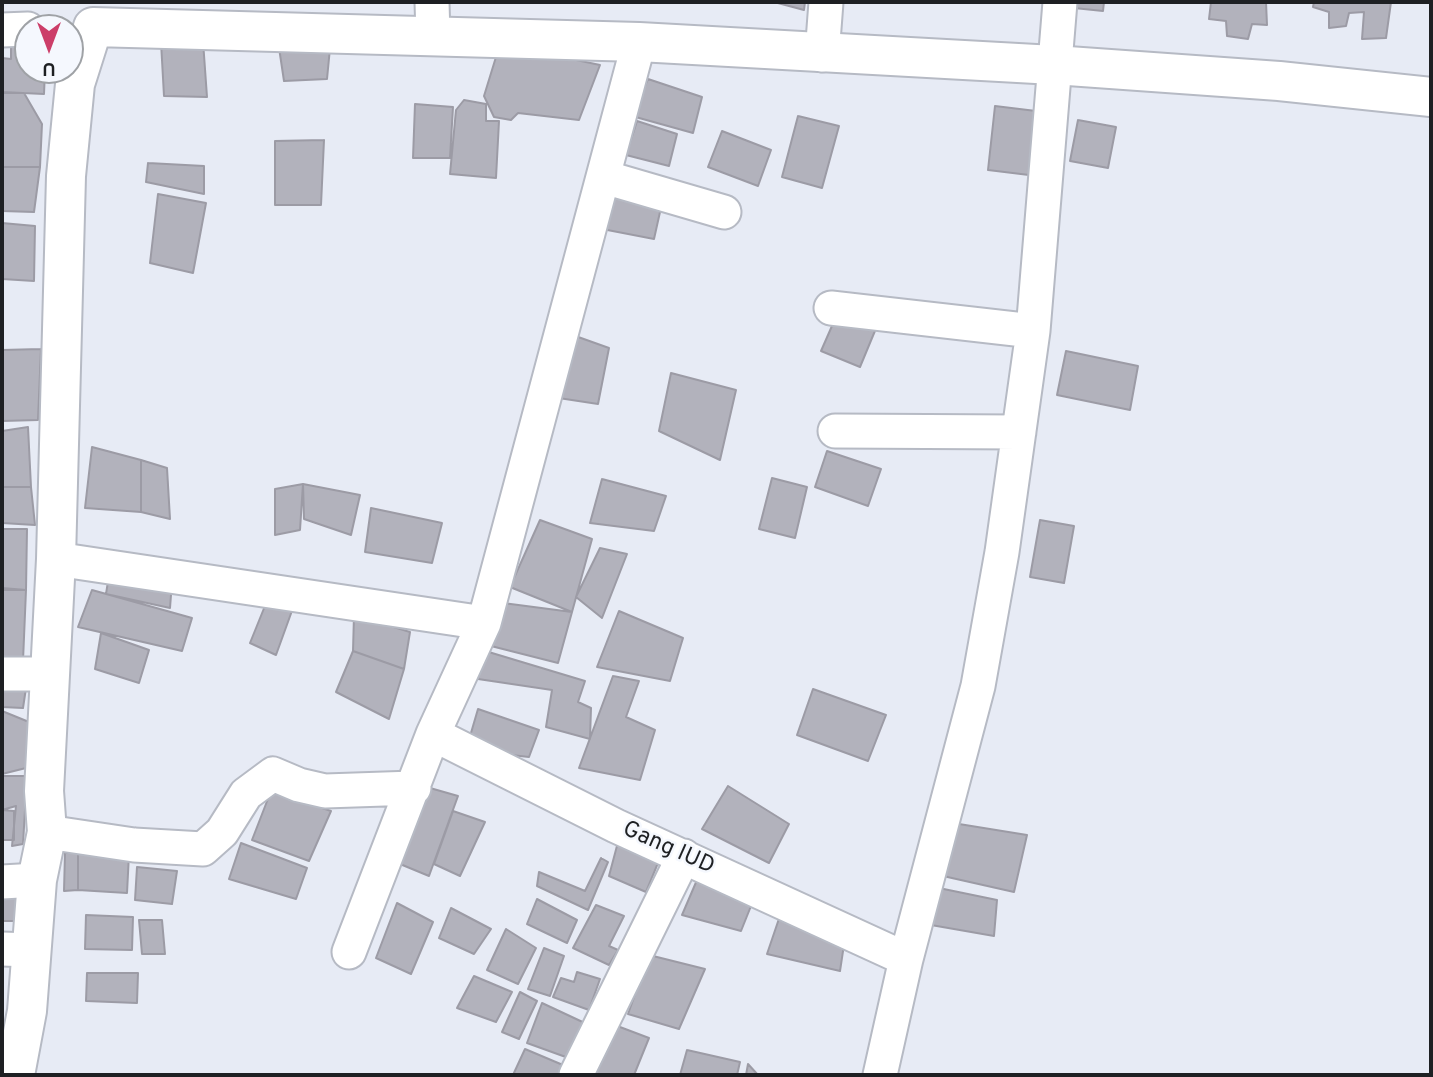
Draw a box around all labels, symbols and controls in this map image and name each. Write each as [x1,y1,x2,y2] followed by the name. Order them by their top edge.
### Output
[14,14,84,84] north arrow
[42,56,56,80] text: U
[618,816,718,882] street label: Gang IUD

